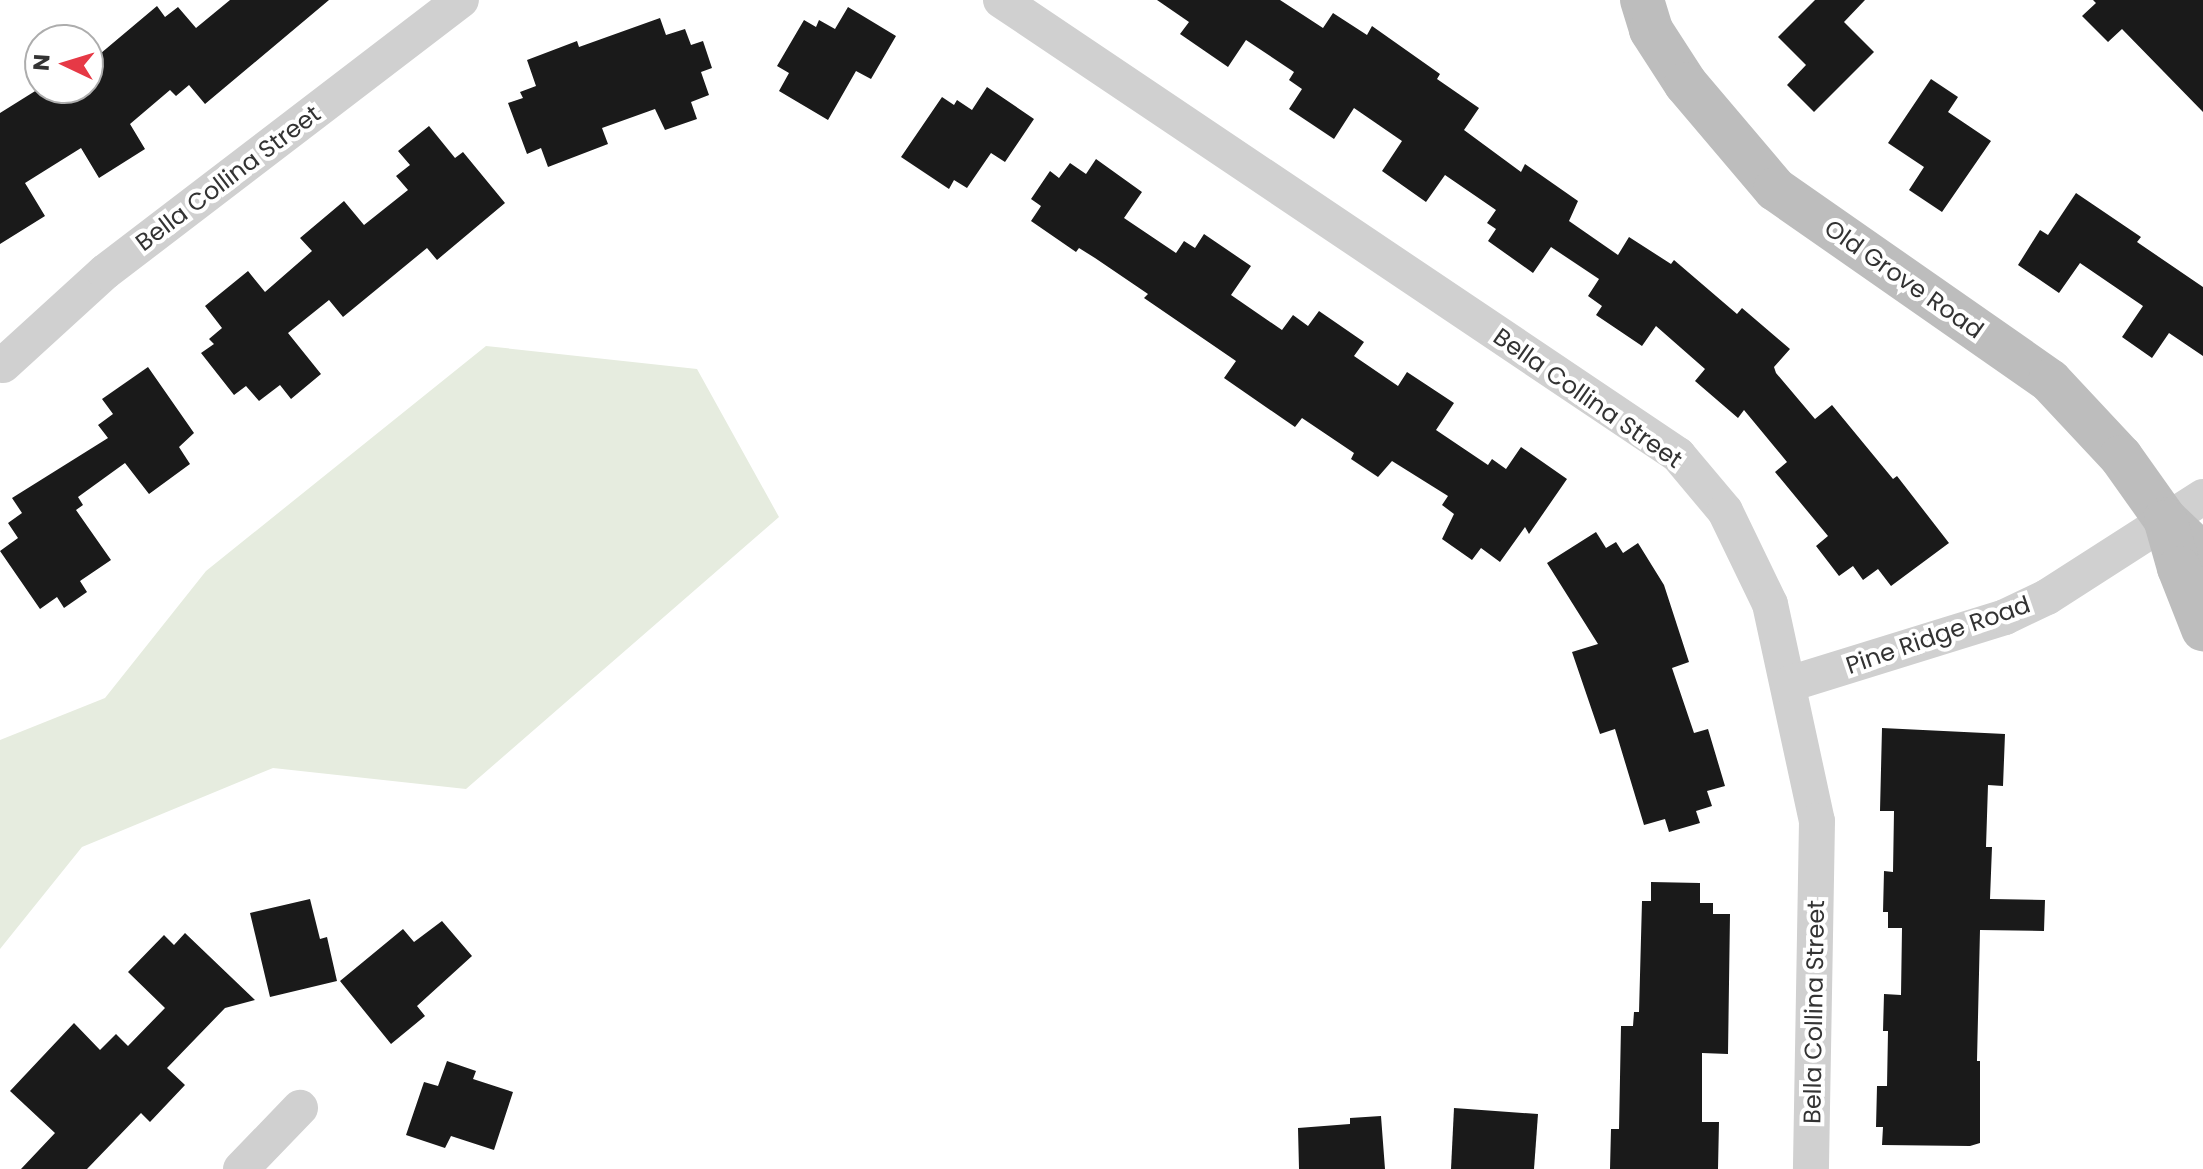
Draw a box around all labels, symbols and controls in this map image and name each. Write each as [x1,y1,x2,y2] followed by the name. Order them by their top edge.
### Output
[24,24,104,104] north arrow
[26,53,58,72] text: N
[130,99,326,257] street label: Bella Collina Street
[1819,213,1989,345] street label: Old Grove Road
[1488,322,1688,474] street label: Bella Collina Street
[1842,590,2034,680] street label: Pine Ridge Road
[1798,900,1830,1124] street label: Bella Collina Street

